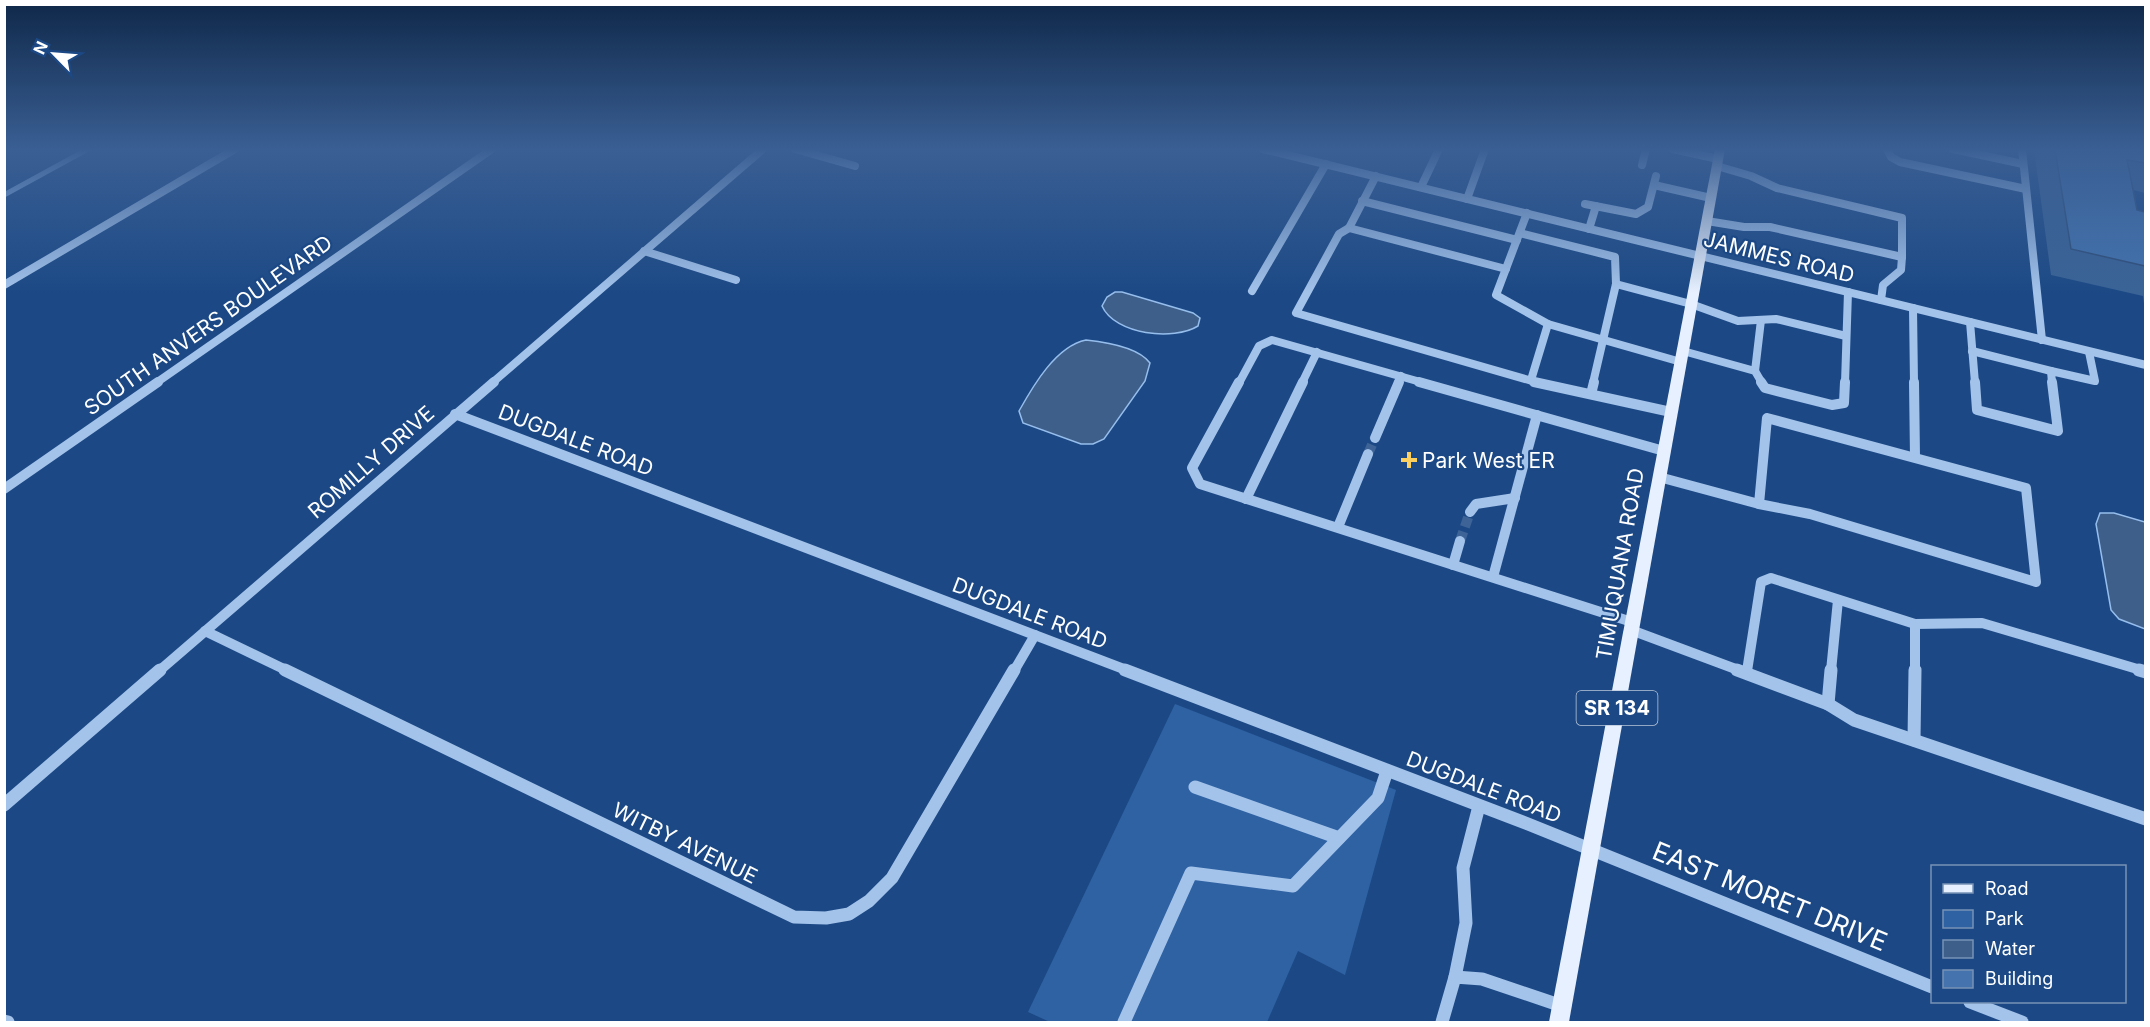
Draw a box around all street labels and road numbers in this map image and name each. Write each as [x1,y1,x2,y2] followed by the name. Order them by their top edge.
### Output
[1701,226,1857,288] street label: JAMMES ROAD
[79,230,337,420] street label: SOUTH ANVERS BOULEVARD
[495,399,657,481] street label: DUGDALE ROAD
[303,400,439,524] street label: ROMILLY DRIVE
[1591,466,1649,662] street label: TIMUQUANA ROAD
[949,572,1111,654] street label: DUGDALE ROAD
[1576,691,1658,725] road number: SR 134
[1403,746,1565,828] street label: DUGDALE ROAD
[609,797,761,889] street label: WITBY AVENUE
[1648,835,1892,957] street label: EAST MORET DRIVE

